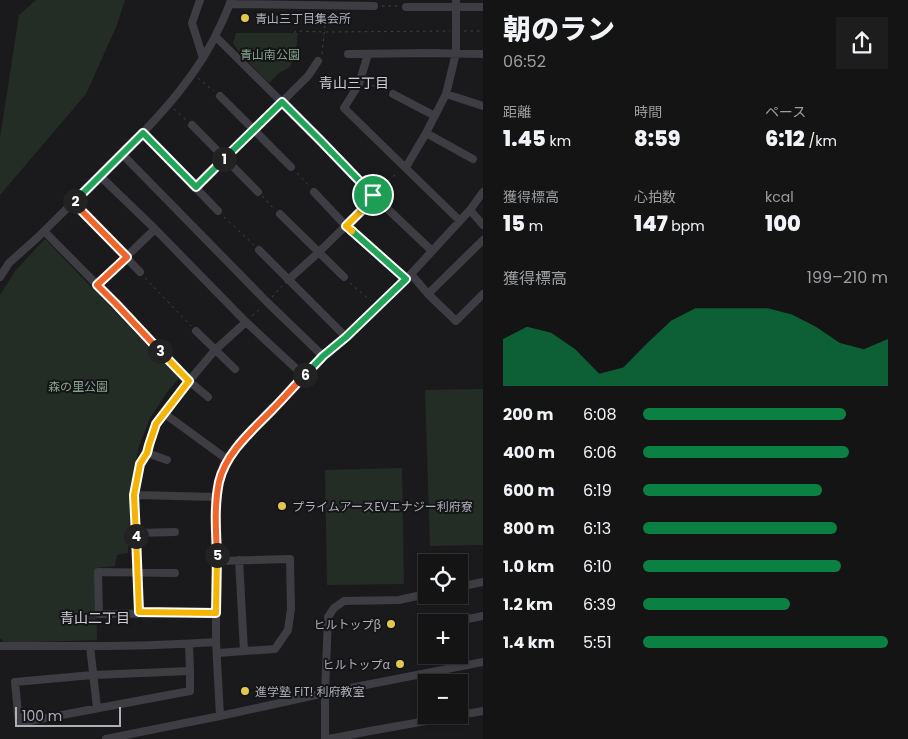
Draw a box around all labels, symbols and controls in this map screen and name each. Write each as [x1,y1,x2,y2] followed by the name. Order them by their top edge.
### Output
[255,10,351,27] place label: 青山三丁目集会所
[503,10,615,49] text: 朝のラン
[239,12,251,24] marker: 青山三丁目集会所
[836,17,888,69] button: share
[240,46,300,63] park label: 青山南公園
[503,50,546,73] text: 06:52
[319,73,389,93] district label: 青山三丁目
[503,102,531,122] text: 距離
[634,102,662,122] text: 時間
[765,102,806,122] text: ペース
[503,124,546,153] text: 1.45
[634,124,681,153] text: 8:59
[765,124,805,153] text: 6:12
[546,131,571,151] text: km
[805,131,837,151] text: /km
[212,146,236,172] pin: 1
[222,149,227,169] text: 1
[352,174,394,216] pin
[359,181,387,209] icon: arrive
[503,187,559,207] text: 獲得標高
[634,187,676,207] text: 心拍数
[765,187,794,207] text: kcal
[62,188,88,214] pin: 2
[72,191,80,211] text: 2
[503,209,525,238] text: 15
[634,209,668,238] text: 147
[765,209,801,238] text: 100
[525,216,543,236] text: m
[668,216,705,236] text: bpm
[807,266,888,289] text: 199–210 m
[503,267,567,290] text: 獲得標高
[148,338,172,364] pin: 3
[156,341,165,361] text: 3
[292,362,318,388] pin: 6
[301,365,310,385] text: 6
[48,378,108,395] park label: 森の里公園
[503,403,553,426] text: 200 m
[583,403,617,426] text: 6:08
[503,441,555,464] text: 400 m
[583,441,617,464] text: 6:06
[503,479,554,502] text: 600 m
[583,479,612,502] text: 6:19
[292,498,473,515] place label: プライムアースEVエナジー利府寮
[276,500,288,512] marker: プライムアースEVエナジー利府寮
[503,517,555,540] text: 800 m
[583,517,611,540] text: 6:13
[124,524,148,548] pin: 4
[132,526,141,546] text: 4
[204,542,230,568] pin: 5
[213,545,222,565] text: 5
[418,554,468,724] map controls
[418,554,468,604] button: locate
[503,555,554,578] text: 1.0 km
[583,555,612,578] text: 6:10
[503,593,553,616] text: 1.2 km
[583,593,616,616] text: 6:39
[60,608,130,628] district label: 青山二丁目
[418,614,468,664] button: +
[313,616,381,633] place label: ヒルトップβ
[385,618,397,630] marker: ヒルトップβ
[503,631,555,654] text: 1.4 km
[583,631,612,654] text: 5:51
[322,656,390,673] place label: ヒルトップα
[394,658,406,670] marker: ヒルトップα
[418,674,468,724] button: −
[255,683,364,700] place label: 進学塾 FiT! 利府教室
[239,685,251,697] marker: 進学塾 FiT! 利府教室
[15,704,121,727] scale bar
[22,706,62,726] text: 100 m

